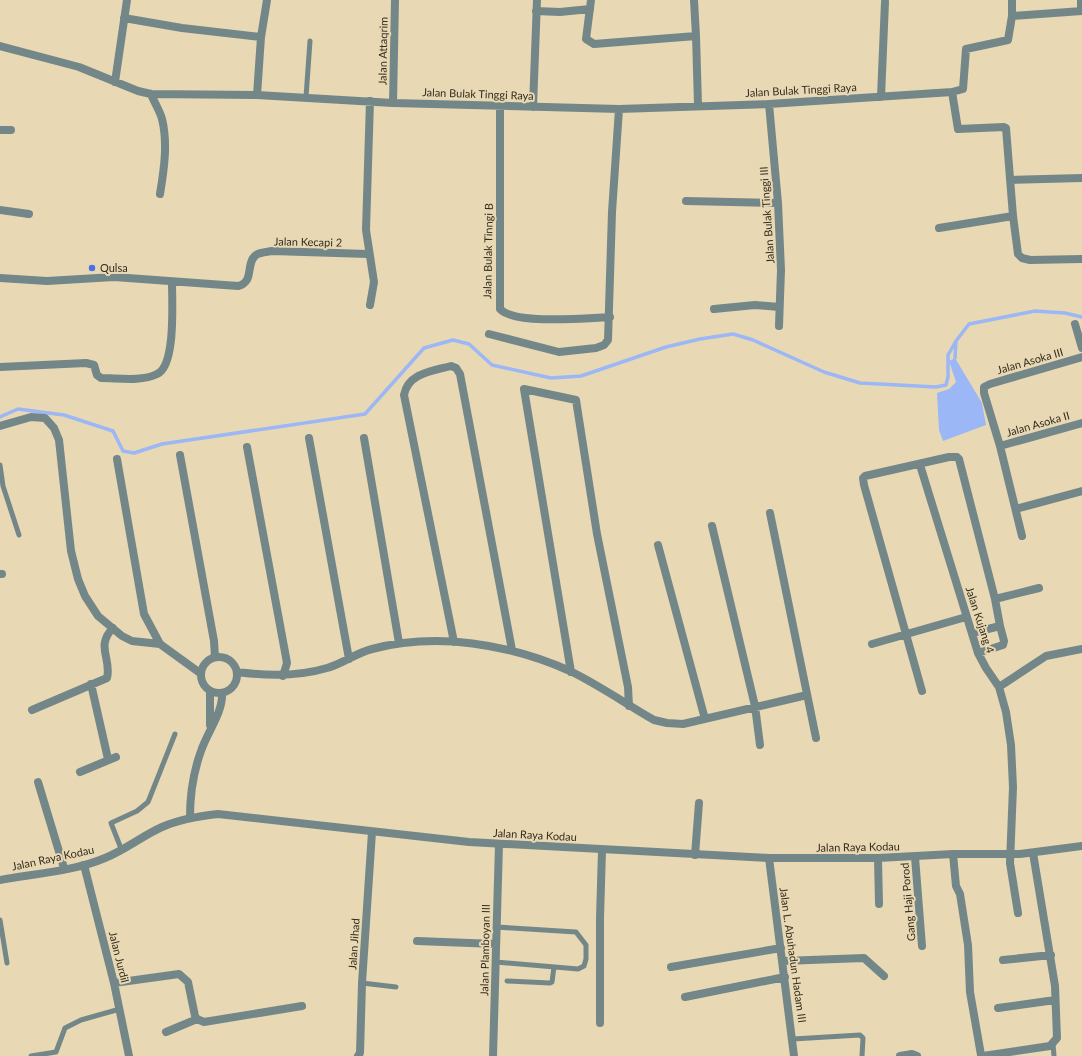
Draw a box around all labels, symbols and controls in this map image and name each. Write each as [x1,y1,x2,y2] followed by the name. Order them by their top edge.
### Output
[375,17,390,85] street label: Jalan Attaqrim
[745,80,857,99] street label: Jalan Bulak Tinggi Raya
[422,85,534,102] street label: Jalan Bulak Tinggi Raya
[757,166,776,264] street label: Jalan Bulak Tinggi III
[480,203,495,299] street label: Jalan Bulak Tinngi B
[274,234,342,249] street label: Jalan Kecapi 2
[100,261,128,274] place label: Qulsa
[87,263,97,273] marker: Qulsa
[995,345,1064,376] street label: Jalan Asoka III
[1005,408,1071,439] street label: Jalan Asoka II
[964,585,998,655] street label: Jalan Kujang 4
[493,826,577,843] street label: Jalan Raya Kodau
[816,839,900,854] street label: Jalan Raya Kodau
[11,842,95,873] street label: Jalan Raya Kodau
[898,862,917,942] street label: Gang Haji Porod
[778,886,809,1023] street label: Jalan L. Abuhadun Hadam III
[477,904,492,996] street label: Jalan Plamboyan III
[345,918,362,970] street label: Jalan Jihad
[107,930,132,984] street label: Jalan Jurdil

